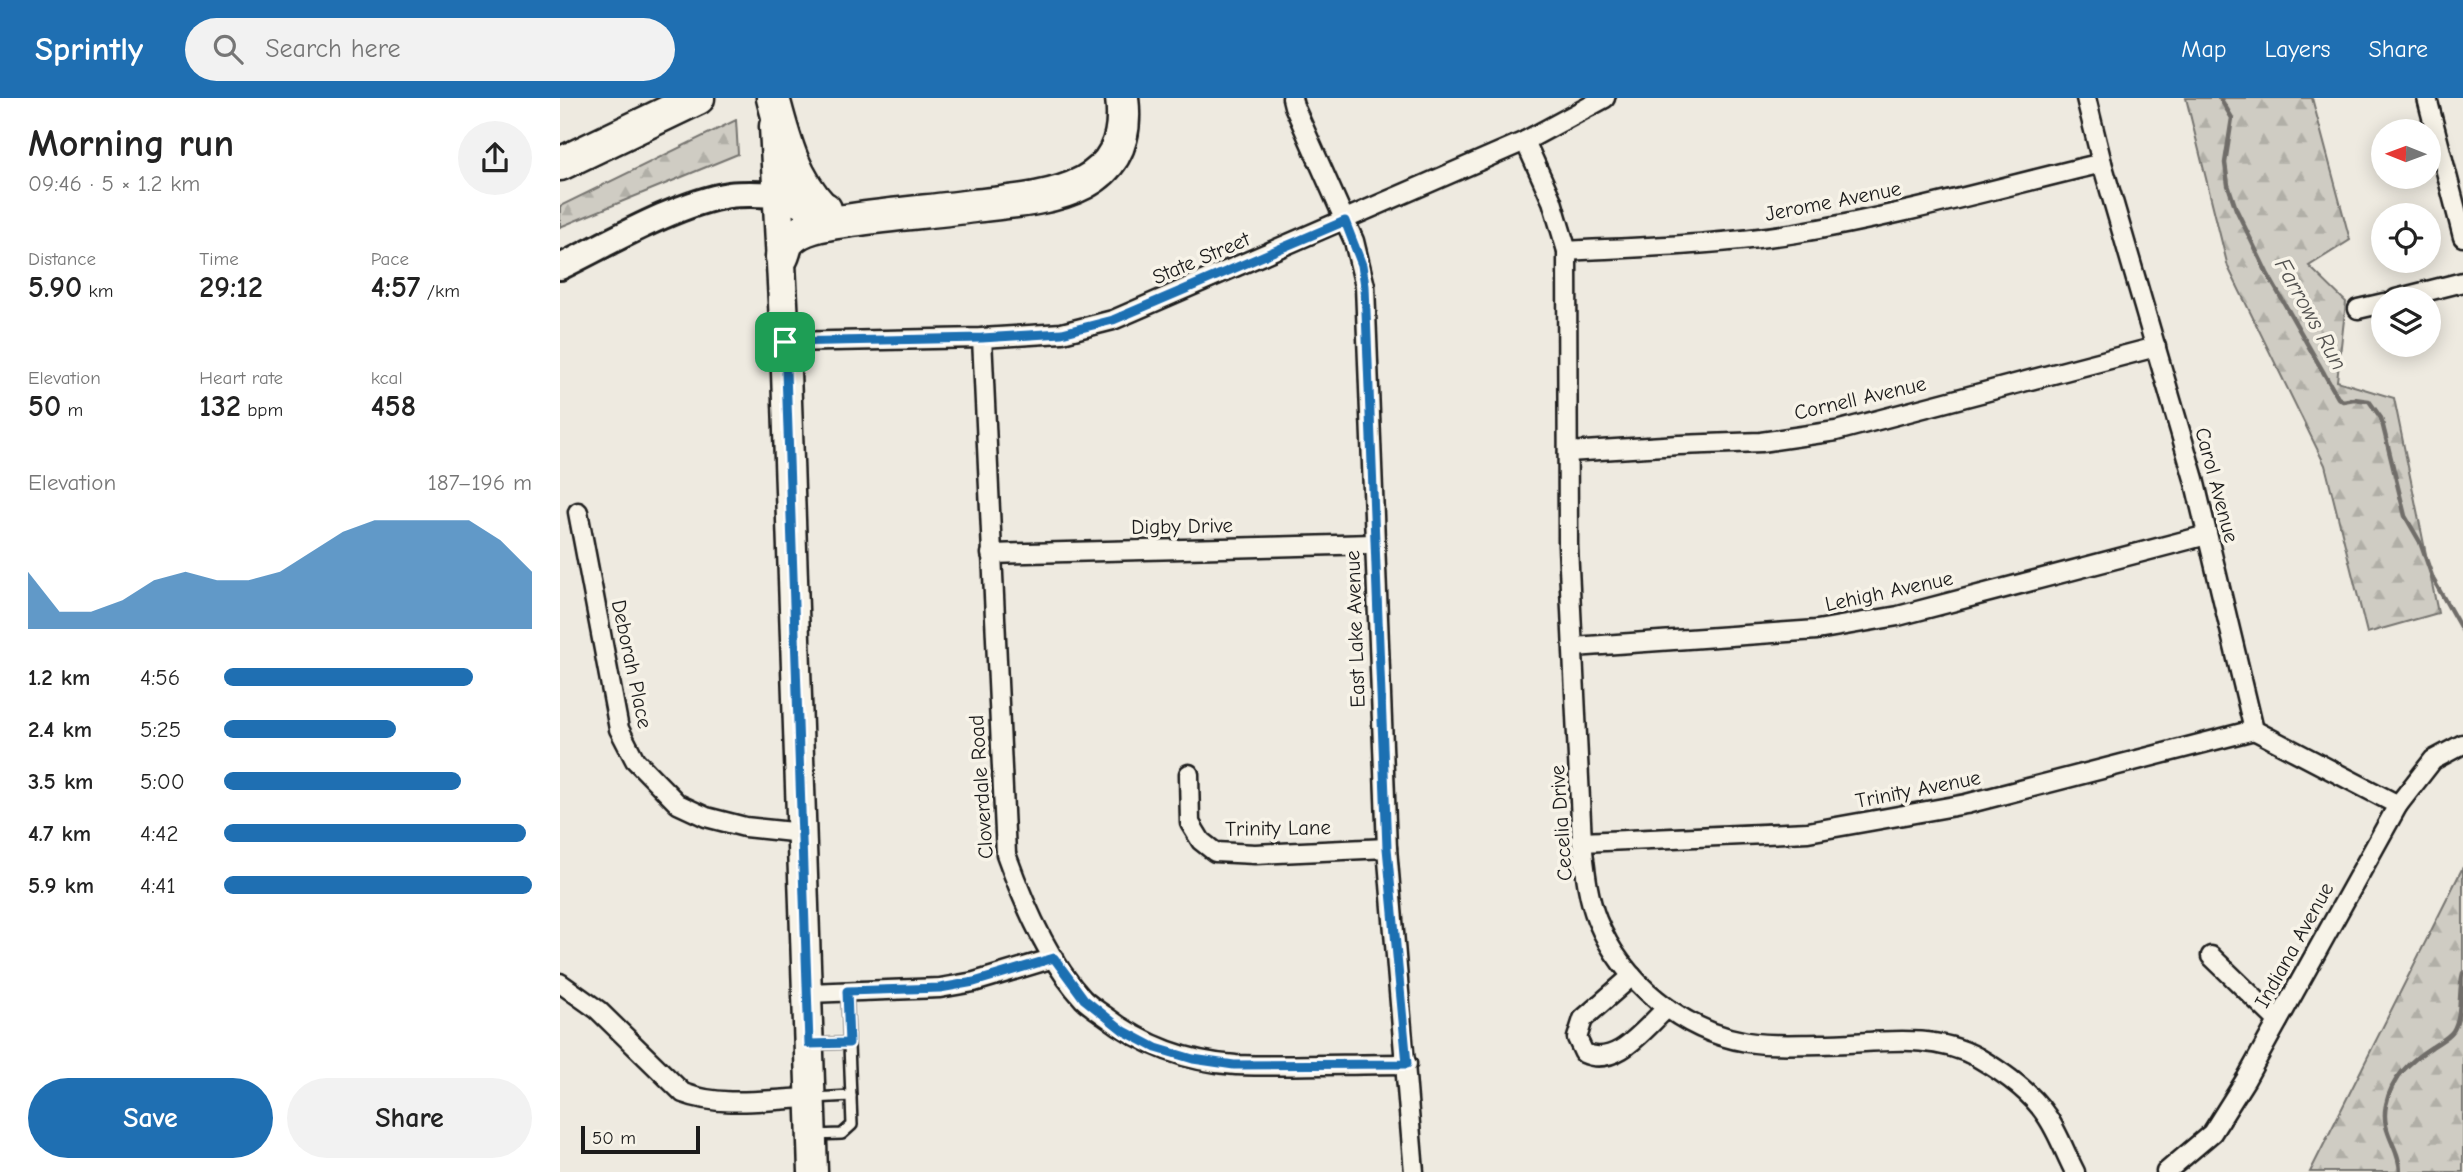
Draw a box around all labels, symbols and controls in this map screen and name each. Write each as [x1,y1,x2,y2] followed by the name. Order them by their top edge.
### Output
[185,18,675,81] search box
[35,30,143,68] text: Sprintly
[209,30,247,68] icon: search
[265,34,401,64] text: Search here
[2181,35,2227,63] text: Map
[2265,35,2330,63] text: Layers
[2368,35,2428,63] text: Share
[2371,119,2441,189] north arrow
[2371,119,2441,357] map controls
[458,121,532,195] button: share
[28,122,234,166] text: Morning run
[28,170,200,197] text: 09:46 · 5 × 1.2 km
[1763,176,1903,226] street label: Jerome Avenue
[2371,203,2441,273] button: locate
[1149,226,1254,289] street label: State Street
[28,248,96,270] text: Distance
[199,248,239,270] text: Time
[371,248,409,270] text: Pace
[2269,253,2353,375] water label: Farrows Run
[28,270,82,305] text: 5.90
[199,270,263,305] text: 29:12
[371,270,420,305] text: 4:57
[82,280,113,302] text: km
[420,280,460,302] text: /km
[2371,287,2441,357] button: layers
[755,312,815,372] pin
[766,323,804,361] icon: arrive
[28,367,101,389] text: Elevation
[199,367,283,389] text: Heart rate
[371,367,403,389] text: kcal
[1792,371,1928,425] street label: Cornell Avenue
[28,389,61,424] text: 50
[199,389,241,424] text: 132
[371,389,416,424] text: 458
[61,399,83,421] text: m
[241,399,283,421] text: bpm
[2190,425,2244,545] street label: Carol Avenue
[28,469,116,496] text: Elevation
[428,469,532,496] text: 187–196 m
[1131,513,1233,539] street label: Digby Drive
[1340,550,1370,708] street label: East Lake Avenue
[1823,566,1955,616] street label: Lehigh Avenue
[607,597,657,731] street label: Deborah Place
[28,664,90,691] text: 1.2 km
[140,664,180,691] text: 4:56
[964,714,998,860] street label: Cloverdale Road
[28,716,92,743] text: 2.4 km
[140,716,181,743] text: 5:25
[1545,764,1577,882] street label: Cecelia Drive
[1853,765,1983,813] street label: Trinity Avenue
[28,768,93,795] text: 3.5 km
[140,768,185,795] text: 5:00
[1225,815,1331,841] street label: Trinity Lane
[28,820,91,847] text: 4.7 km
[140,820,178,847] text: 4:42
[28,872,94,899] text: 5.9 km
[140,872,176,899] text: 4:41
[2250,878,2338,1012] street label: Indiana Avenue
[28,1078,273,1158] button: Save
[287,1078,532,1158] button: Share
[581,1123,700,1155] scale bar
[592,1127,636,1149] text: 50 m

